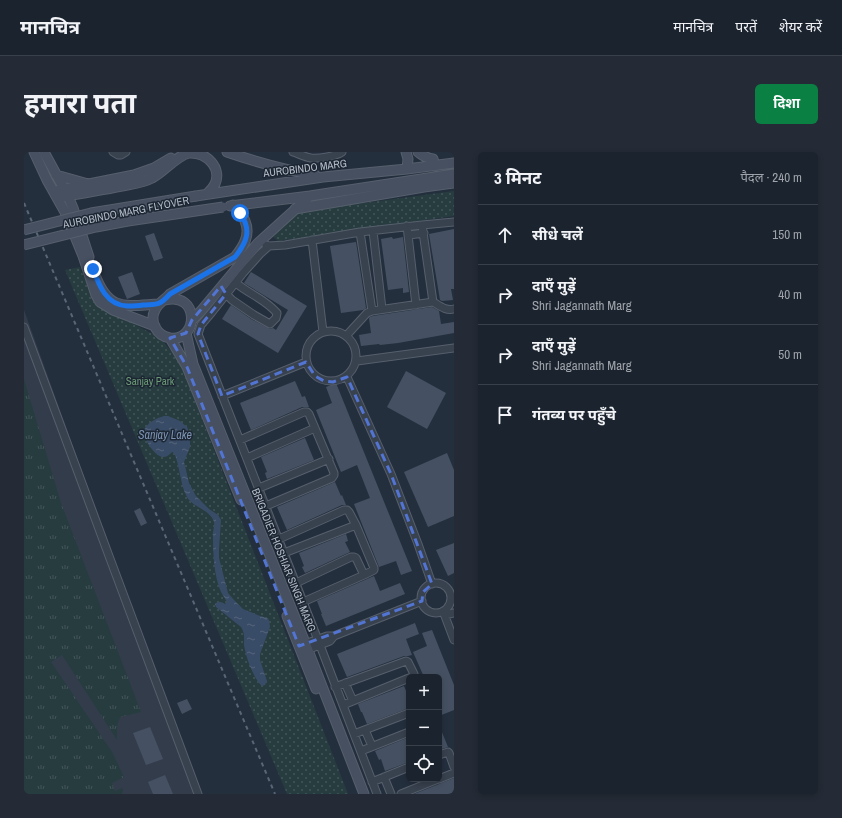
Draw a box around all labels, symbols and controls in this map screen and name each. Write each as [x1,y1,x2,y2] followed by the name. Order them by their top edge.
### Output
[20,14,80,40] text: मानचित्र
[673,18,713,36] text: मानचित्र
[735,18,757,36] text: परतें
[779,18,822,36] text: शेयर करें
[24,84,136,122] text: हमारा पता
[755,84,818,124] button: दिशा
[261,156,348,180] street label: AUROBINDO MARG
[494,166,541,189] text: 3 मिनट
[740,169,802,186] text: पैदल · 240 m
[61,193,191,231] street label: AUROBINDO MARG FLYOVER
[231,204,249,222] route start
[494,224,516,246] icon: ahead
[532,224,583,245] text: सीधे चलें
[772,226,802,243] text: 150 m
[84,260,102,278] route end
[532,275,576,296] text: दाएँ मुड़ें
[494,284,516,306] icon: right
[778,286,802,303] text: 40 m
[532,297,632,314] text: Shri Jagannath Marg
[532,335,576,356] text: दाएँ मुड़ें
[494,344,516,366] icon: right
[778,346,802,363] text: 50 m
[532,357,632,374] text: Shri Jagannath Marg
[126,374,175,388] park label: Sanjay Park
[494,404,516,426] icon: arrive
[532,404,616,425] text: गंतव्य पर पहुँचे
[138,427,193,443] water label: Sanjay Lake
[249,486,319,634] street label: BRIGADIER HOSHIAR SINGH MARG
[406,674,442,782] map controls
[406,674,442,710] button: +
[406,710,442,746] button: −
[406,746,442,782] button: locate

